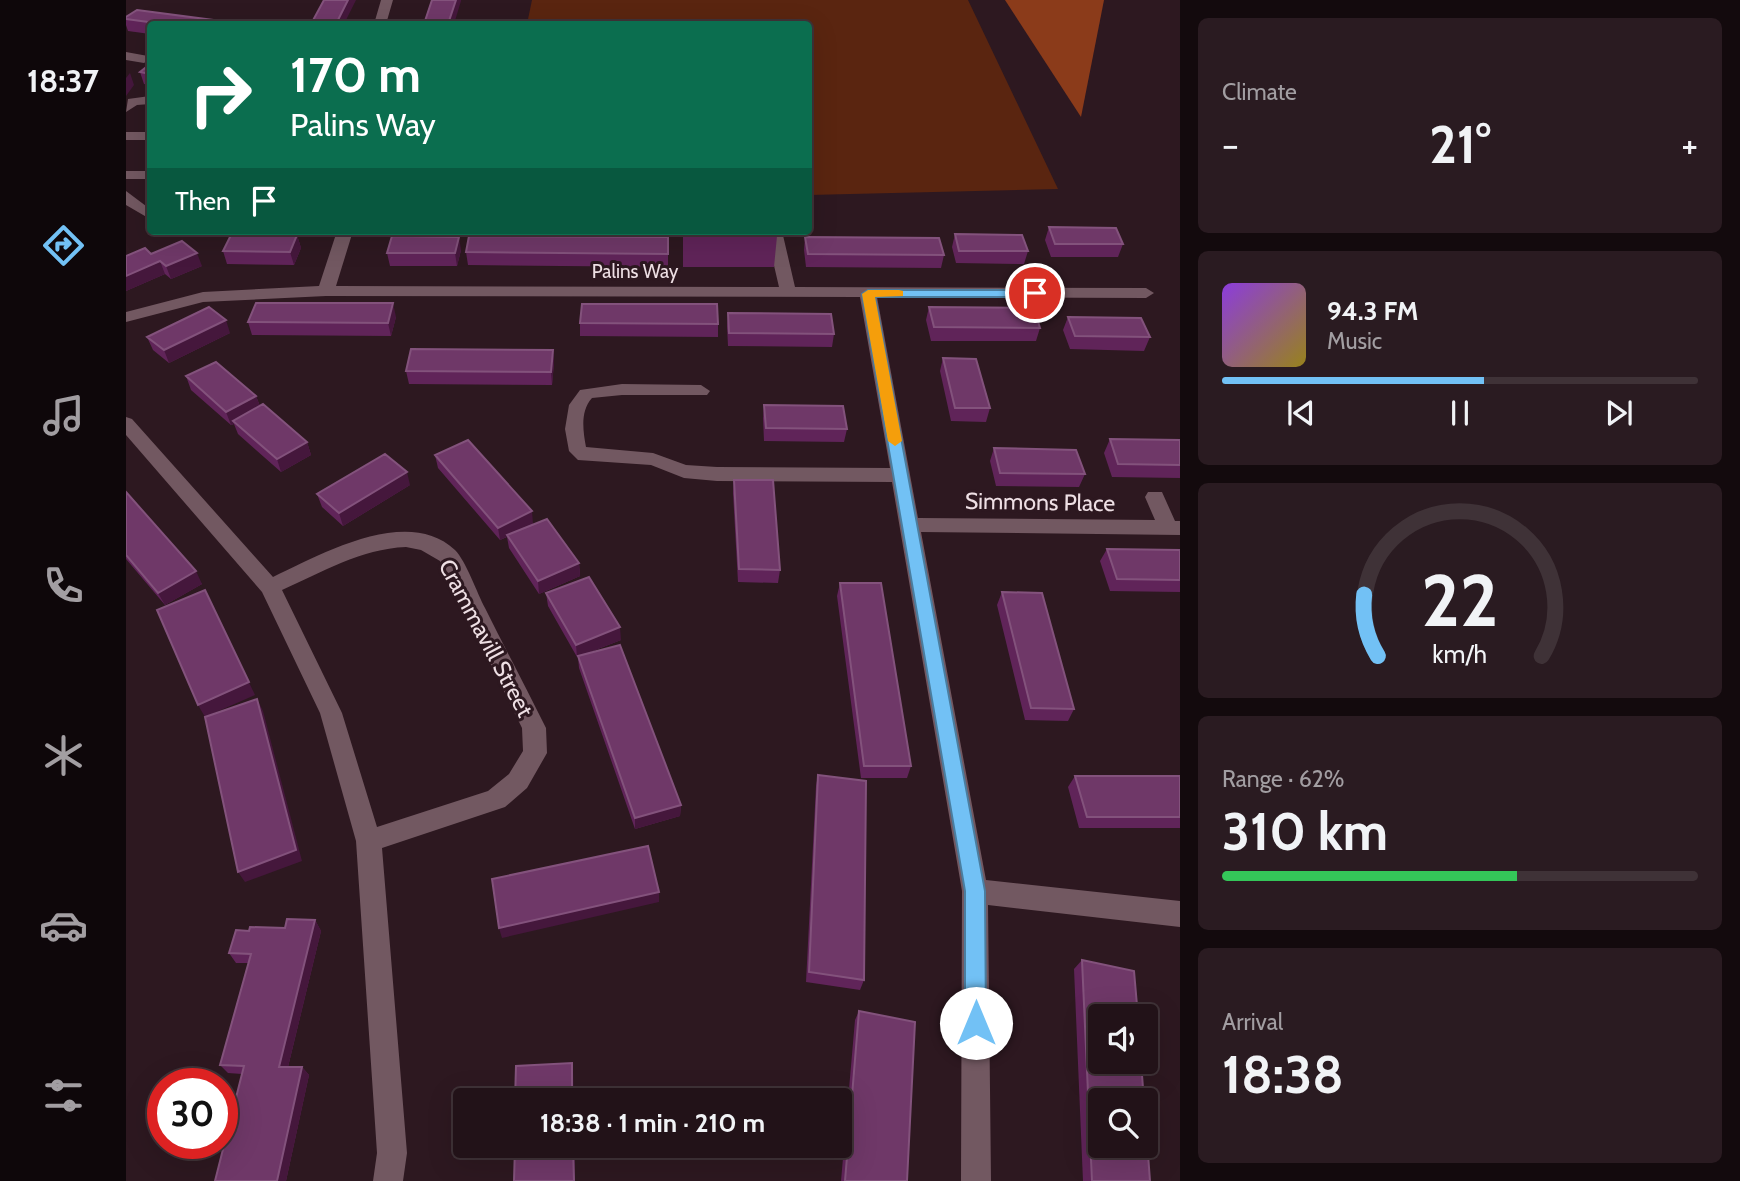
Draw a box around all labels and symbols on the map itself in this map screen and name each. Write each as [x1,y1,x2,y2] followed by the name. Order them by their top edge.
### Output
[592,260,679,283] street label: Palins Way
[1005,263,1065,323] pin
[965,487,1116,517] street label: Simmons Place
[433,554,539,722] street label: Crammavill Street
[939,986,1013,1060] position arrow
[147,1068,238,1159] speed limit sign: 30

